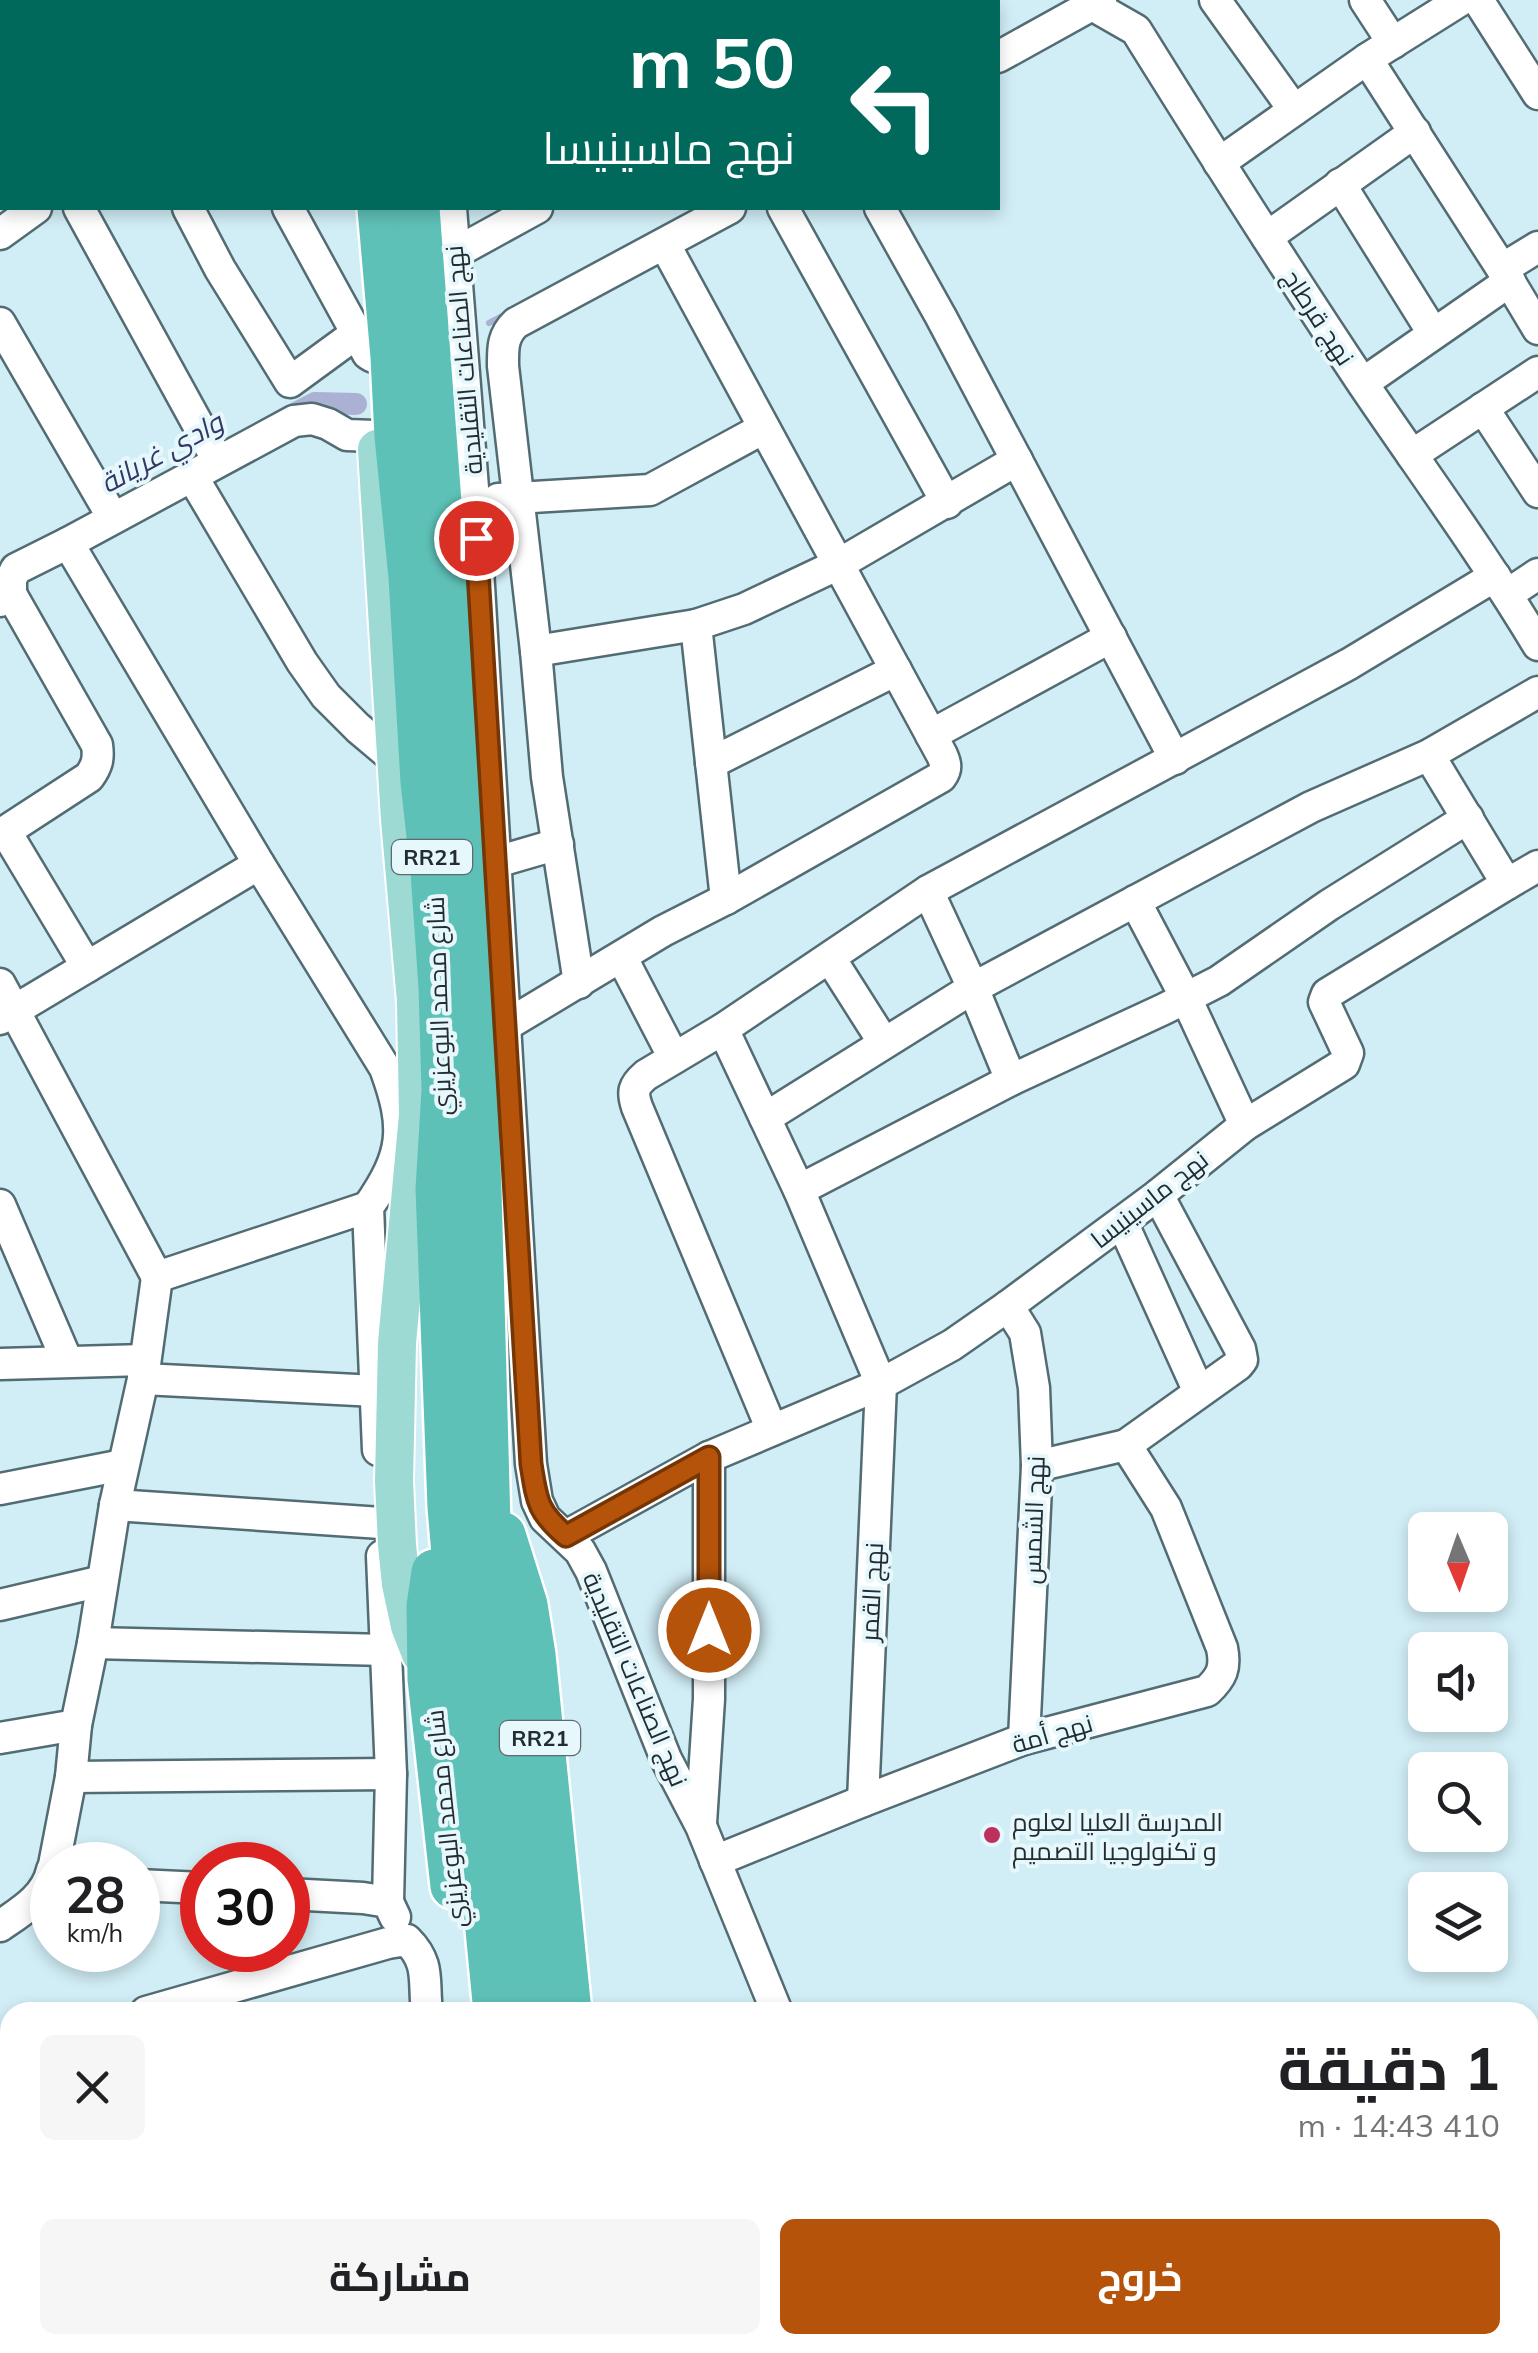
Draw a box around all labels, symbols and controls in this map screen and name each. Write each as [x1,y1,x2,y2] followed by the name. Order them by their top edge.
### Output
[629,18,795,106] text: 50 m
[830,40,960,170] icon: left
[542,119,795,175] text: نهج ماسينيسا
[438,244,490,476] street label: نهج الصناعات التقليدية
[1275,263,1362,372] street label: نهج قرطاج
[93,403,233,505] water label: وادي غريانة
[434,496,519,581] pin
[449,511,504,566] icon: arrive
[392,840,472,874] road number: RR21
[419,896,462,1116] street label: شارع محمد البوعزيزي
[1084,1144,1215,1256] street label: نهج ماسينيسا
[1015,1455,1053,1585] street label: نهج الشمس
[1408,1512,1508,1612] north arrow
[1408,1512,1508,1972] map controls
[853,1542,891,1645] street label: نهج القمر
[575,1567,695,1792] street label: نهج الصناعات التقليدية
[657,1578,761,1682] position arrow
[1408,1632,1508,1732] button: sound
[1008,1707,1097,1761] street label: نهج أمة
[418,1708,477,1930] street label: شارع محمد البوعزيزي
[500,1721,580,1755] road number: RR21
[1408,1752,1508,1852] button: search
[1012,1806,1223,1869] place label: المدرسة العليا لعلوم و تكنولوجيا التصميم
[981,1824,1003,1846] marker: المدرسة العليا لعلوم و تكنولوجيا التصميم
[180,1842,310,1972] speed limit sign: 30
[65,1863,125,1926] text: 28
[1408,1872,1508,1972] button: layers
[67,1917,123,1948] text: km/h
[1278,2030,1500,2105] text: 1 دقيقة
[40,2035,145,2140] button: close
[1298,2105,1500,2145] text: 410 m · 14:43
[40,2219,760,2334] button: مشاركة
[780,2219,1500,2334] button: خروج

